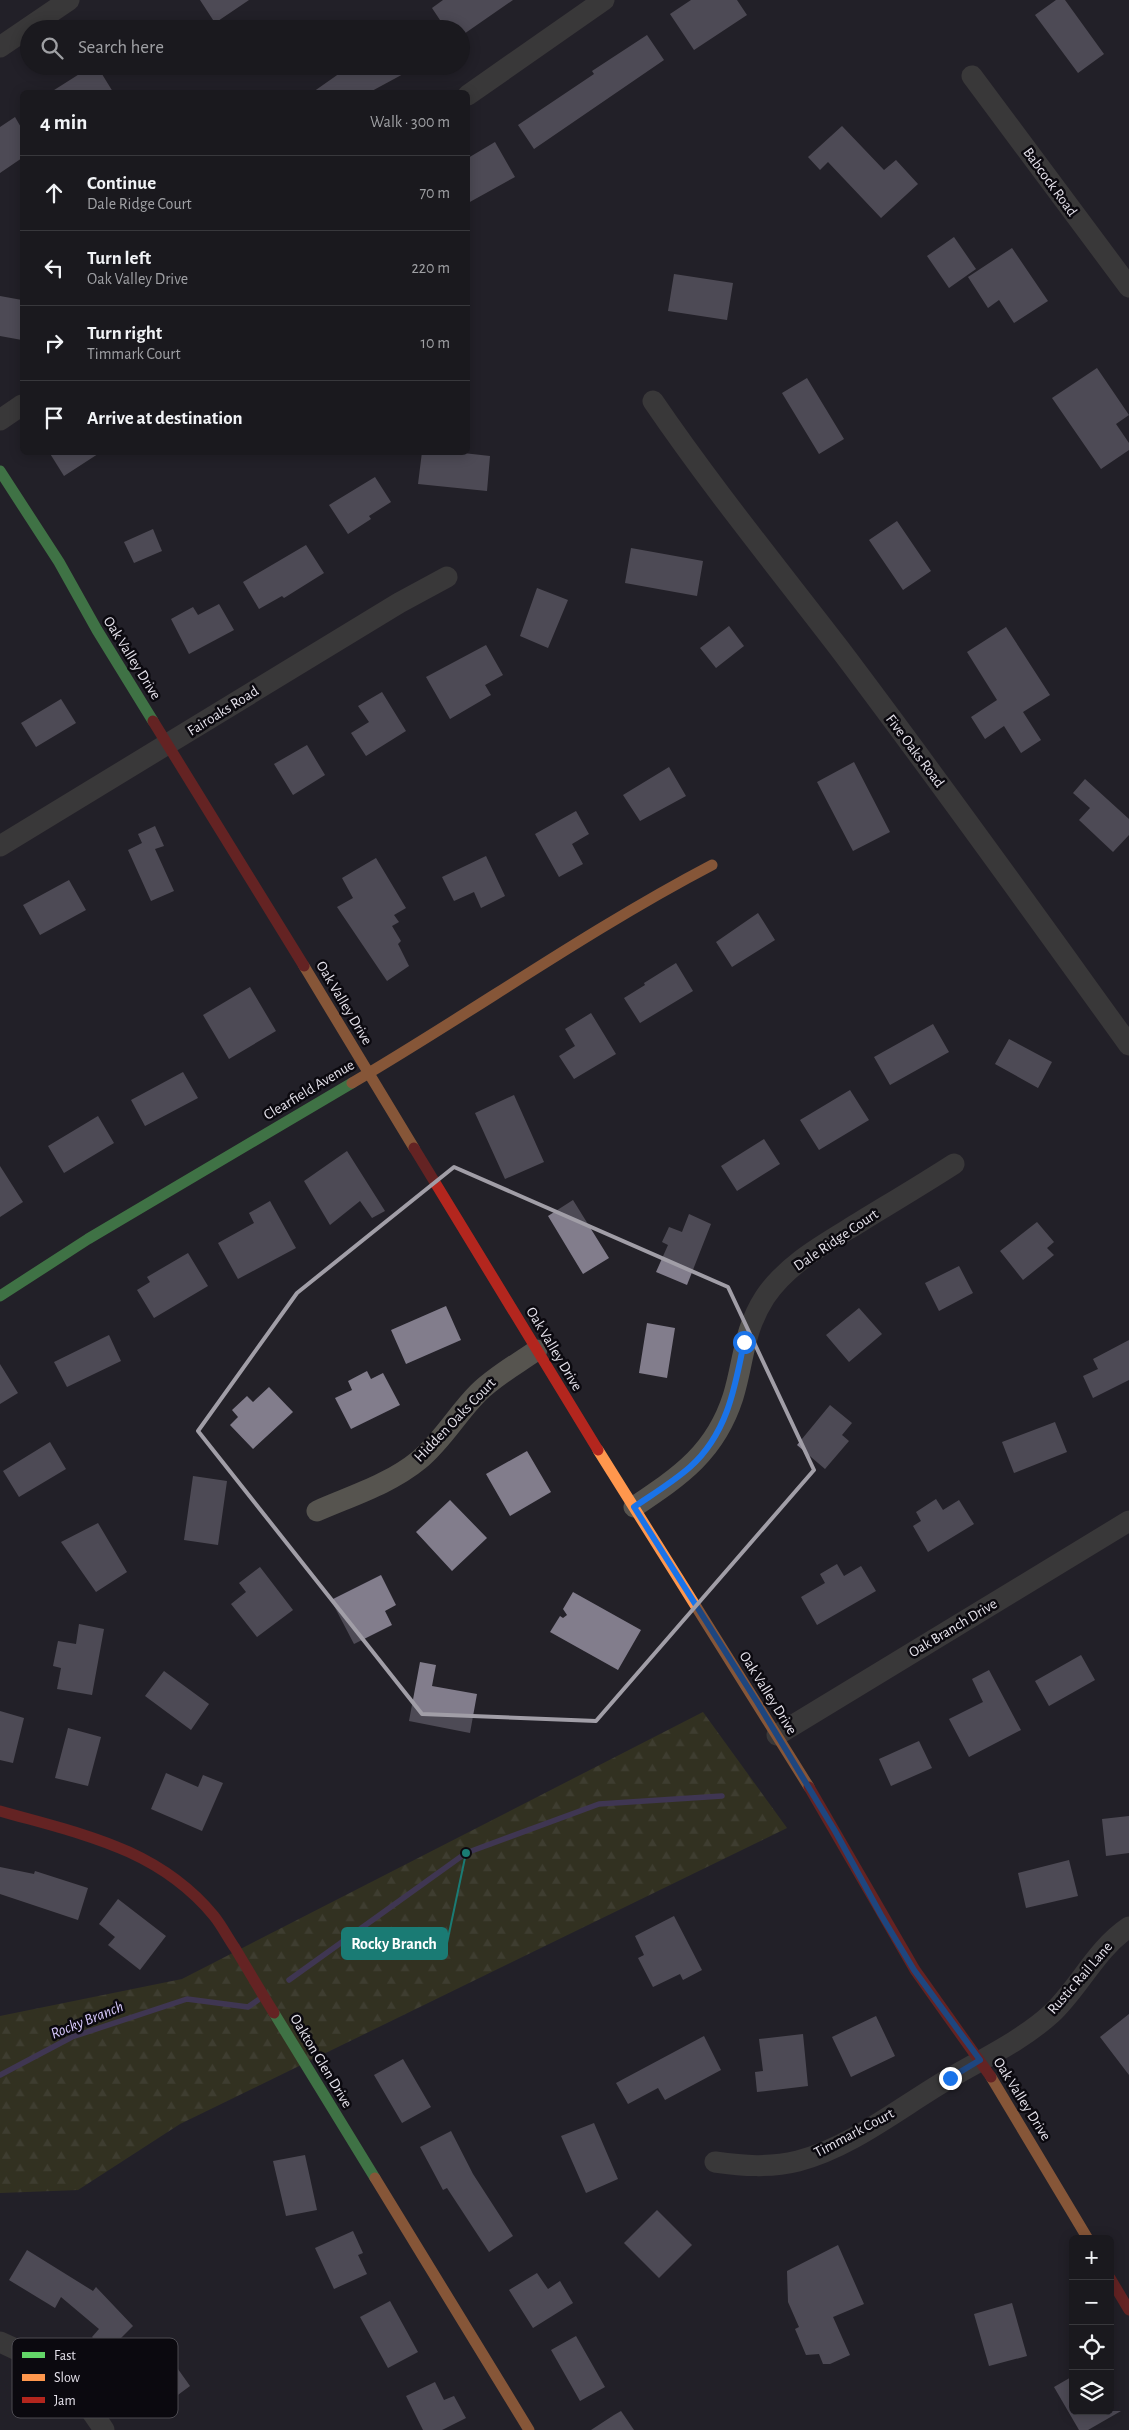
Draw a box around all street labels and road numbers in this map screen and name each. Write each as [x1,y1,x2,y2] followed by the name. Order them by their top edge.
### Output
[1020,145,1080,219] street label: Babcock Road
[101,614,164,702] street label: Oak Valley Drive
[185,683,261,739] street label: Fairoaks Road
[883,712,947,790] street label: Five Oaks Road
[313,959,375,1048] street label: Oak Valley Drive
[261,1057,357,1123] street label: Clearfield Avenue
[791,1206,881,1274] street label: Dale Ridge Court
[523,1305,585,1394] street label: Oak Valley Drive
[411,1375,499,1465] street label: Hidden Oaks Court
[906,1596,1000,1660] street label: Oak Branch Drive
[737,1649,800,1737] street label: Oak Valley Drive
[1045,1939,1115,2017] street label: Rustic Rail Lane
[287,2012,355,2110] street label: Oakton Glen Drive
[991,2055,1054,2143] street label: Oak Valley Drive
[812,2106,896,2160] street label: Timmark Court

